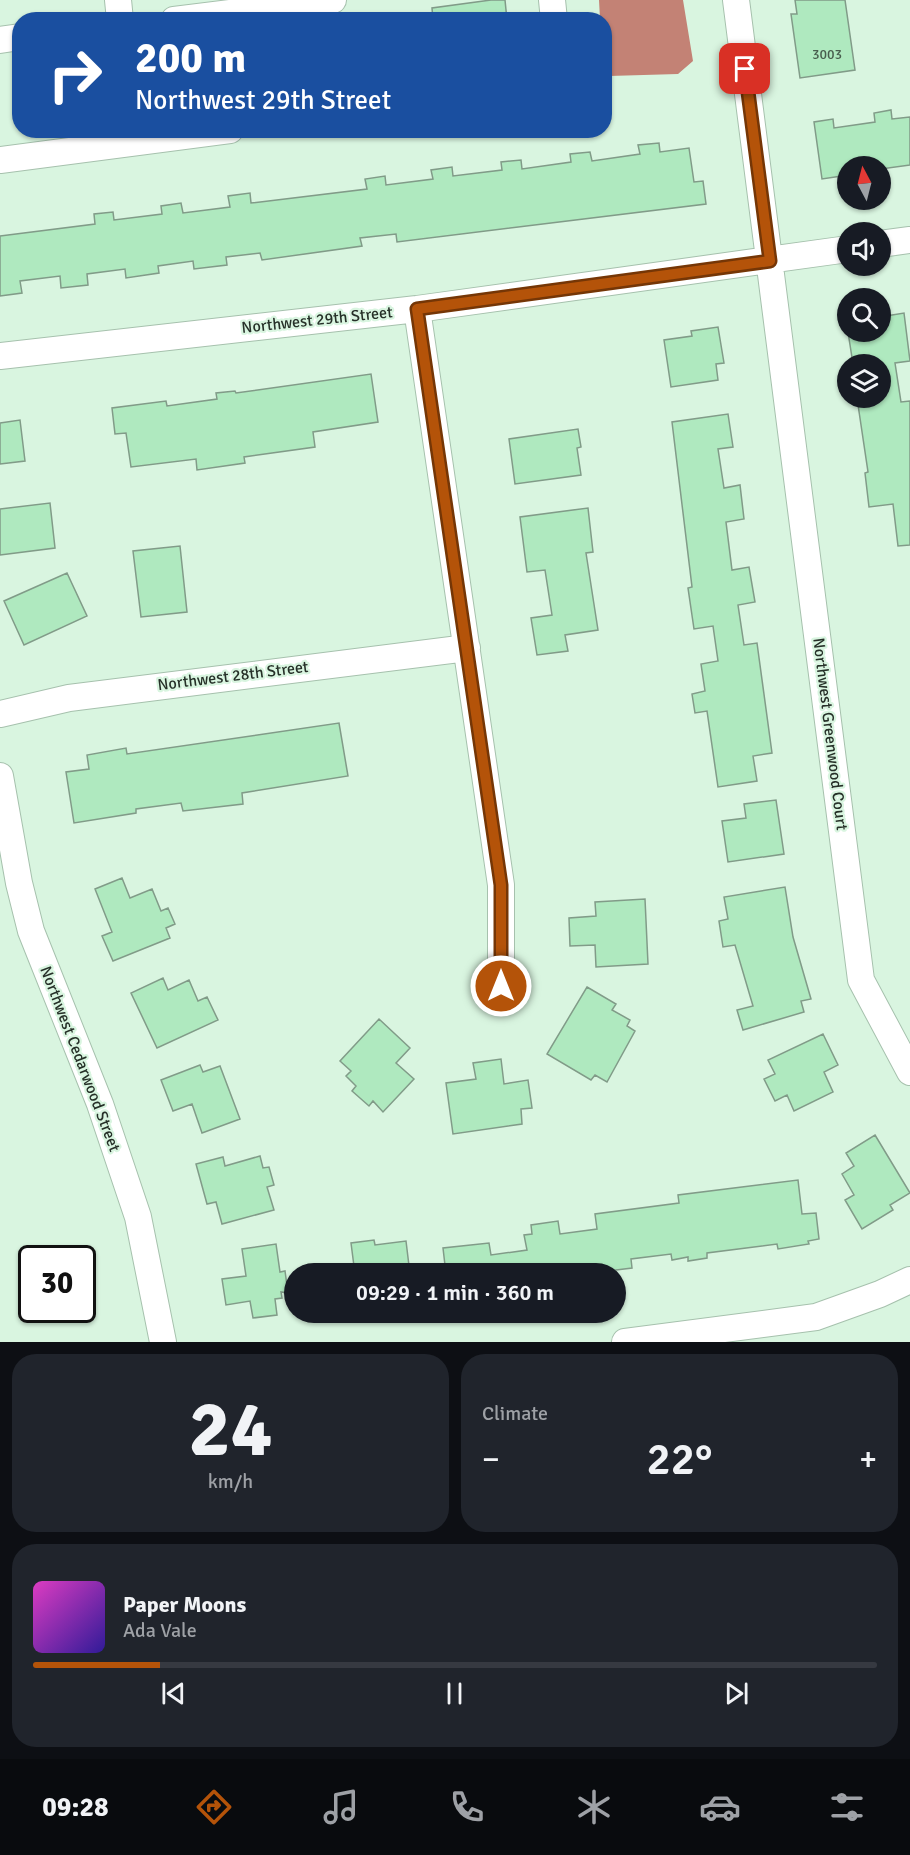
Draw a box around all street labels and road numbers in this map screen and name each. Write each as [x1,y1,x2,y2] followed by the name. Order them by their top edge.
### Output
[240,302,394,338] street label: Northwest 29th Street
[808,637,852,832] street label: Northwest Greenwood Court
[156,657,310,695] street label: Northwest 28th Street
[35,963,125,1155] street label: Northwest Cedarwood Street

